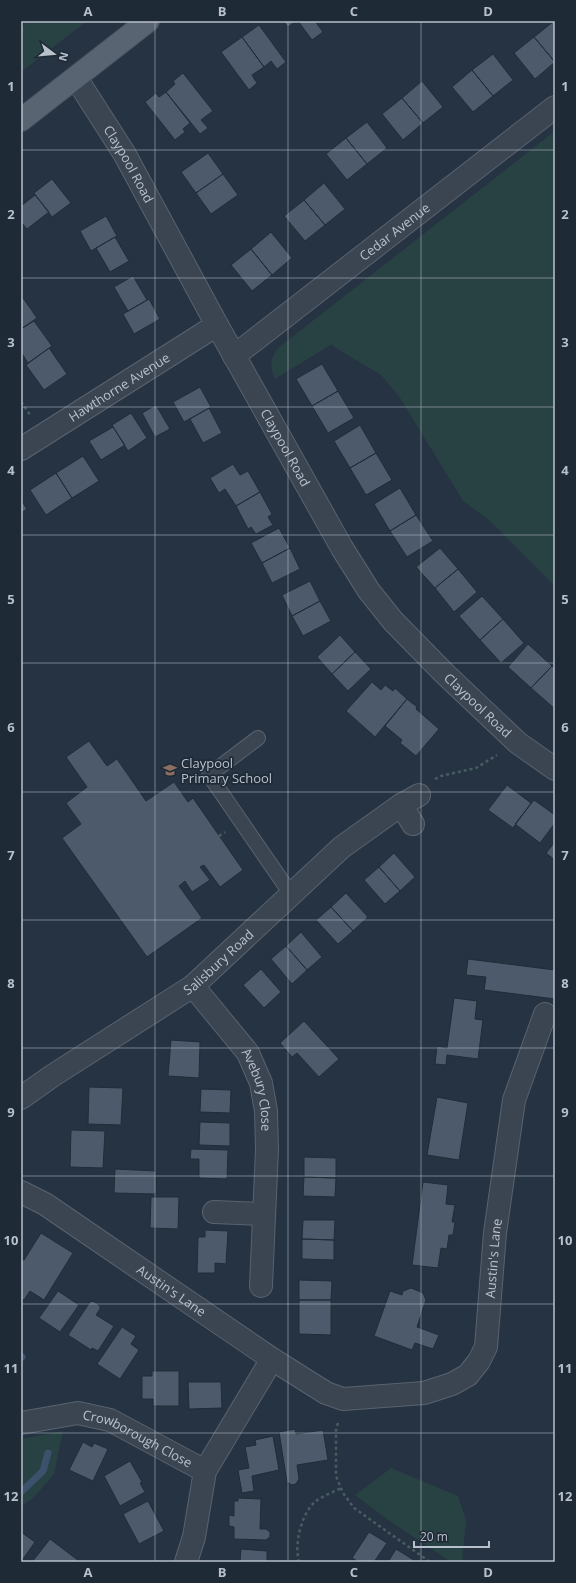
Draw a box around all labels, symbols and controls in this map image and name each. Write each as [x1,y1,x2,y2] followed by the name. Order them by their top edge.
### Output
[84,2,93,20] text: A
[218,2,227,20] text: B
[350,2,358,20] text: C
[483,2,493,20] text: D
[34,34,74,74] north arrow
[56,51,73,63] text: N
[7,77,15,95] text: 1
[561,77,569,95] text: 1
[100,122,158,206] street label: Claypool Road
[355,198,433,265] street label: Cedar Avenue
[7,205,15,223] text: 2
[561,205,569,223] text: 2
[7,333,15,351] text: 3
[561,333,569,351] text: 3
[65,348,173,426] street label: Hawthorne Avenue
[257,405,315,490] street label: Claypool Road
[7,461,15,479] text: 4
[561,461,569,479] text: 4
[7,590,15,608] text: 5
[561,590,569,608] text: 5
[440,669,516,741] street label: Claypool Road
[7,718,15,736] text: 6
[561,718,569,736] text: 6
[181,754,272,787] place label: Claypool Primary School
[162,762,178,778] school or university icon: Claypool Primary School
[7,846,15,864] text: 7
[561,846,569,864] text: 7
[180,925,257,999] street label: Salisbury Road
[7,974,15,992] text: 8
[561,974,569,992] text: 8
[238,1044,276,1131] street label: Avebury Close
[7,1103,15,1121] text: 9
[561,1103,569,1121] text: 9
[481,1217,506,1299] street label: Austin's Lane
[4,1231,18,1249] text: 10
[558,1231,572,1249] text: 10
[133,1260,210,1320] street label: Austin's Lane
[4,1359,18,1377] text: 11
[558,1359,572,1377] text: 11
[81,1405,195,1472] street label: Crowborough Close
[4,1487,19,1505] text: 12
[558,1487,573,1505] text: 12
[414,1523,489,1549] scale bar
[420,1528,448,1545] text: 20 m
[84,1563,93,1581] text: A
[218,1563,227,1581] text: B
[350,1563,358,1581] text: C
[483,1563,493,1581] text: D

